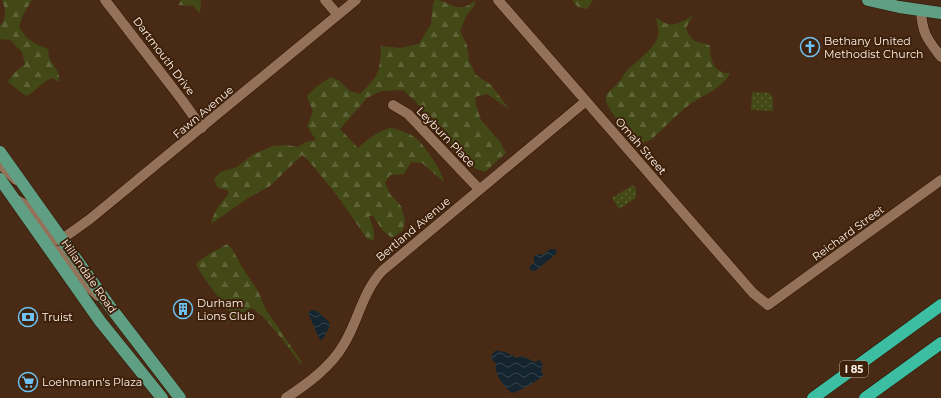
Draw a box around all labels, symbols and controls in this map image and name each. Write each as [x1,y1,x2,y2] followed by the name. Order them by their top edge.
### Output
[130,14,198,98] street label: Dartmouth Drive
[824,34,924,61] place label: Bethany United Methodist Church
[799,36,821,58] church icon: Bethany United Methodist Church
[170,82,236,141] street label: Fawn Avenue
[414,104,479,170] street label: Leyburn Place
[612,115,670,178] street label: Omah Street
[373,194,453,264] street label: Bertland Avenue
[809,202,887,264] street label: Reichard Street
[58,236,120,316] street label: Hillandale Road
[197,296,255,323] place label: Durham Lions Club
[172,298,194,320] building icon: Durham Lions Club
[17,306,39,328] bank icon: Truist
[42,310,73,324] place label: Truist
[840,361,868,377] road number: I 85
[17,371,39,393] supermarket icon: Loehmann's Plaza
[42,375,142,389] place label: Loehmann's Plaza

